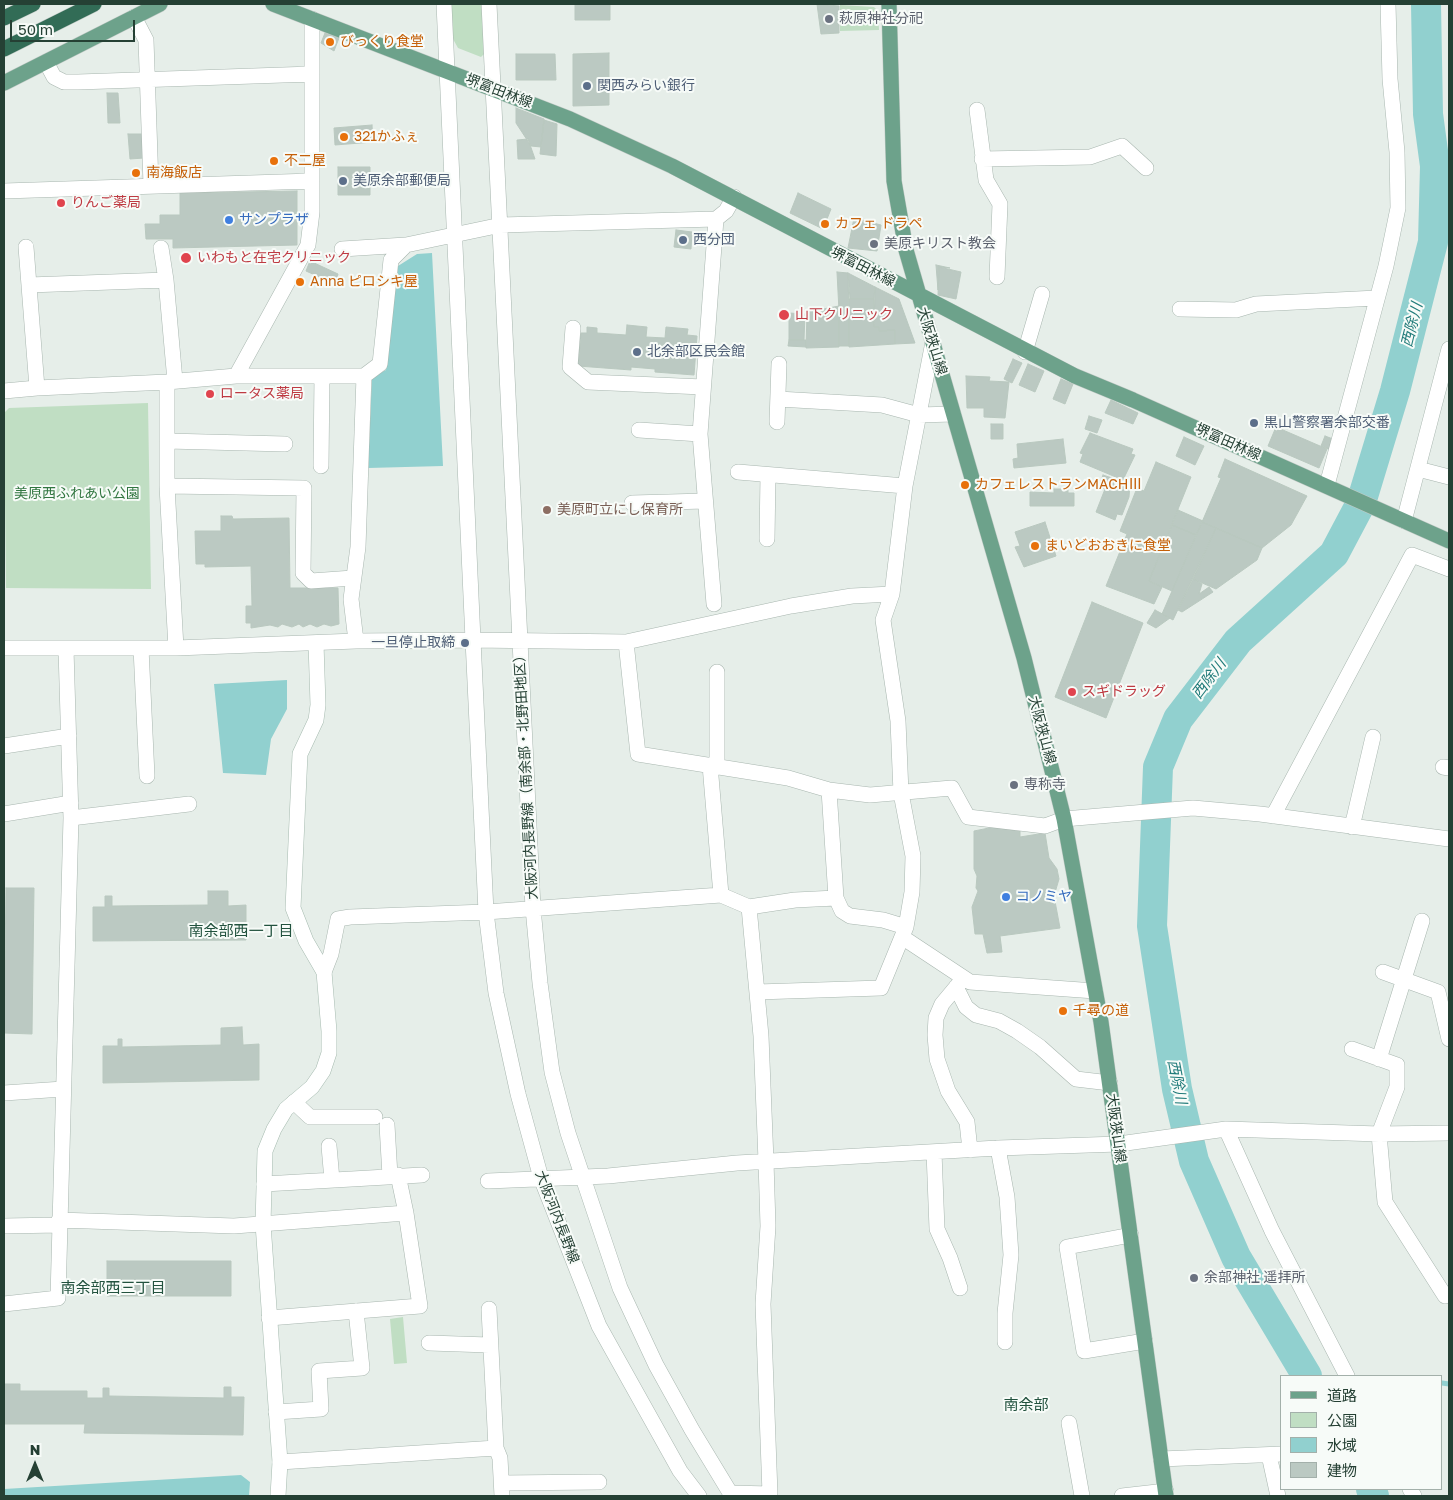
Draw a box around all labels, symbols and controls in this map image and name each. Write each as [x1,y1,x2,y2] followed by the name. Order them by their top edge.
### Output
[12,10,138,42] scale bar
[839,11,923,27] place label: 萩原神社分祀
[823,13,835,25] marker: 萩原神社分祀
[18,20,53,38] text: 50 m
[340,34,424,50] place label: びっくり食堂
[324,36,336,48] marker: びっくり食堂
[463,71,535,111] street label: 堺富田林線
[597,78,695,94] place label: 関西みらい銀行
[581,80,593,92] marker: 関西みらい銀行
[354,129,419,145] place label: 321かふぇ
[338,131,350,143] marker: 321かふぇ
[284,153,326,169] place label: 不二屋
[268,155,280,167] marker: 不二屋
[146,165,202,181] place label: 南海飯店
[130,167,142,179] marker: 南海飯店
[353,173,451,189] place label: 美原余部郵便局
[337,175,349,187] marker: 美原余部郵便局
[71,195,141,211] place label: りんご薬局
[55,197,67,209] marker: りんご薬局
[239,212,309,228] place label: サンプラザ
[223,214,235,226] marker: サンプラザ
[835,216,922,232] place label: カフェ ドラペ
[819,218,831,230] marker: カフェ ドラペ
[693,232,735,248] place label: 西分団
[677,234,689,246] marker: 西分団
[884,236,996,252] place label: 美原キリスト教会
[868,238,880,250] marker: 美原キリスト教会
[828,244,898,290] street label: 堺富田林線
[197,250,351,266] place label: いわもと在宅クリニック
[179,251,193,265] marker: いわもと在宅クリニック
[310,274,418,290] place label: Anna ピロシキ屋
[294,276,306,288] marker: Anna ピロシキ屋
[1398,301,1426,349] water label: 西除川
[914,305,950,377] street label: 大阪狭山線
[795,307,893,323] place label: 山下クリニック
[777,308,791,322] marker: 山下クリニック
[647,344,745,360] place label: 北余部区民会館
[631,346,643,358] marker: 北余部区民会館
[220,386,304,402] place label: ロータス薬局
[204,388,216,400] marker: ロータス薬局
[1264,415,1390,431] place label: 黒山警察署余部交番
[1248,417,1260,429] marker: 黒山警察署余部交番
[1193,420,1263,464] street label: 堺富田林線
[975,477,1142,493] place label: カフェレストランMACHⅢ
[959,479,971,491] marker: カフェレストランMACHⅢ
[14,486,140,502] park label: 美原西ふれあい公園
[557,502,683,518] place label: 美原町立にし保育所
[541,504,553,516] marker: 美原町立にし保育所
[1045,538,1171,554] place label: まいどおおきに食堂
[1029,540,1041,552] marker: まいどおおきに食堂
[371,635,455,651] place label: 一旦停止取締
[459,637,471,649] marker: 一旦停止取締
[511,648,541,900] street label: 大阪河内長野線（南余部・北野田地区）
[1188,656,1230,702] water label: 西除川
[1082,684,1166,700] place label: スギドラッグ
[1066,686,1078,698] marker: スギドラッグ
[1025,694,1059,766] street label: 大阪狭山線
[1024,777,1066,793] place label: 専称寺
[1008,779,1020,791] marker: 専称寺
[1016,889,1072,905] place label: コノミヤ
[1000,891,1012,903] marker: コノミヤ
[189,922,293,940] district label: 南余部西一丁目
[1073,1003,1129,1019] place label: 千尋の道
[1057,1005,1069,1017] marker: 千尋の道
[1164,1058,1190,1106] water label: 西除川
[1103,1092,1129,1164] street label: 大阪狭山線
[532,1168,582,1266] street label: 大阪河内長野線
[1204,1270,1305,1286] place label: 余部神社 遥拝所
[1188,1272,1200,1284] marker: 余部神社 遥拝所
[61,1279,165,1297] district label: 南余部西三丁目
[1280,1375,1443,1490] legend
[1327,1386,1357,1404] text: 道路
[1004,1396,1048,1414] district label: 南余部
[1327,1411,1357,1429] text: 公園
[1327,1436,1357,1454] text: 水域
[10,1440,60,1490] north arrow
[30,1441,40,1458] text: N
[1327,1461,1357,1479] text: 建物

